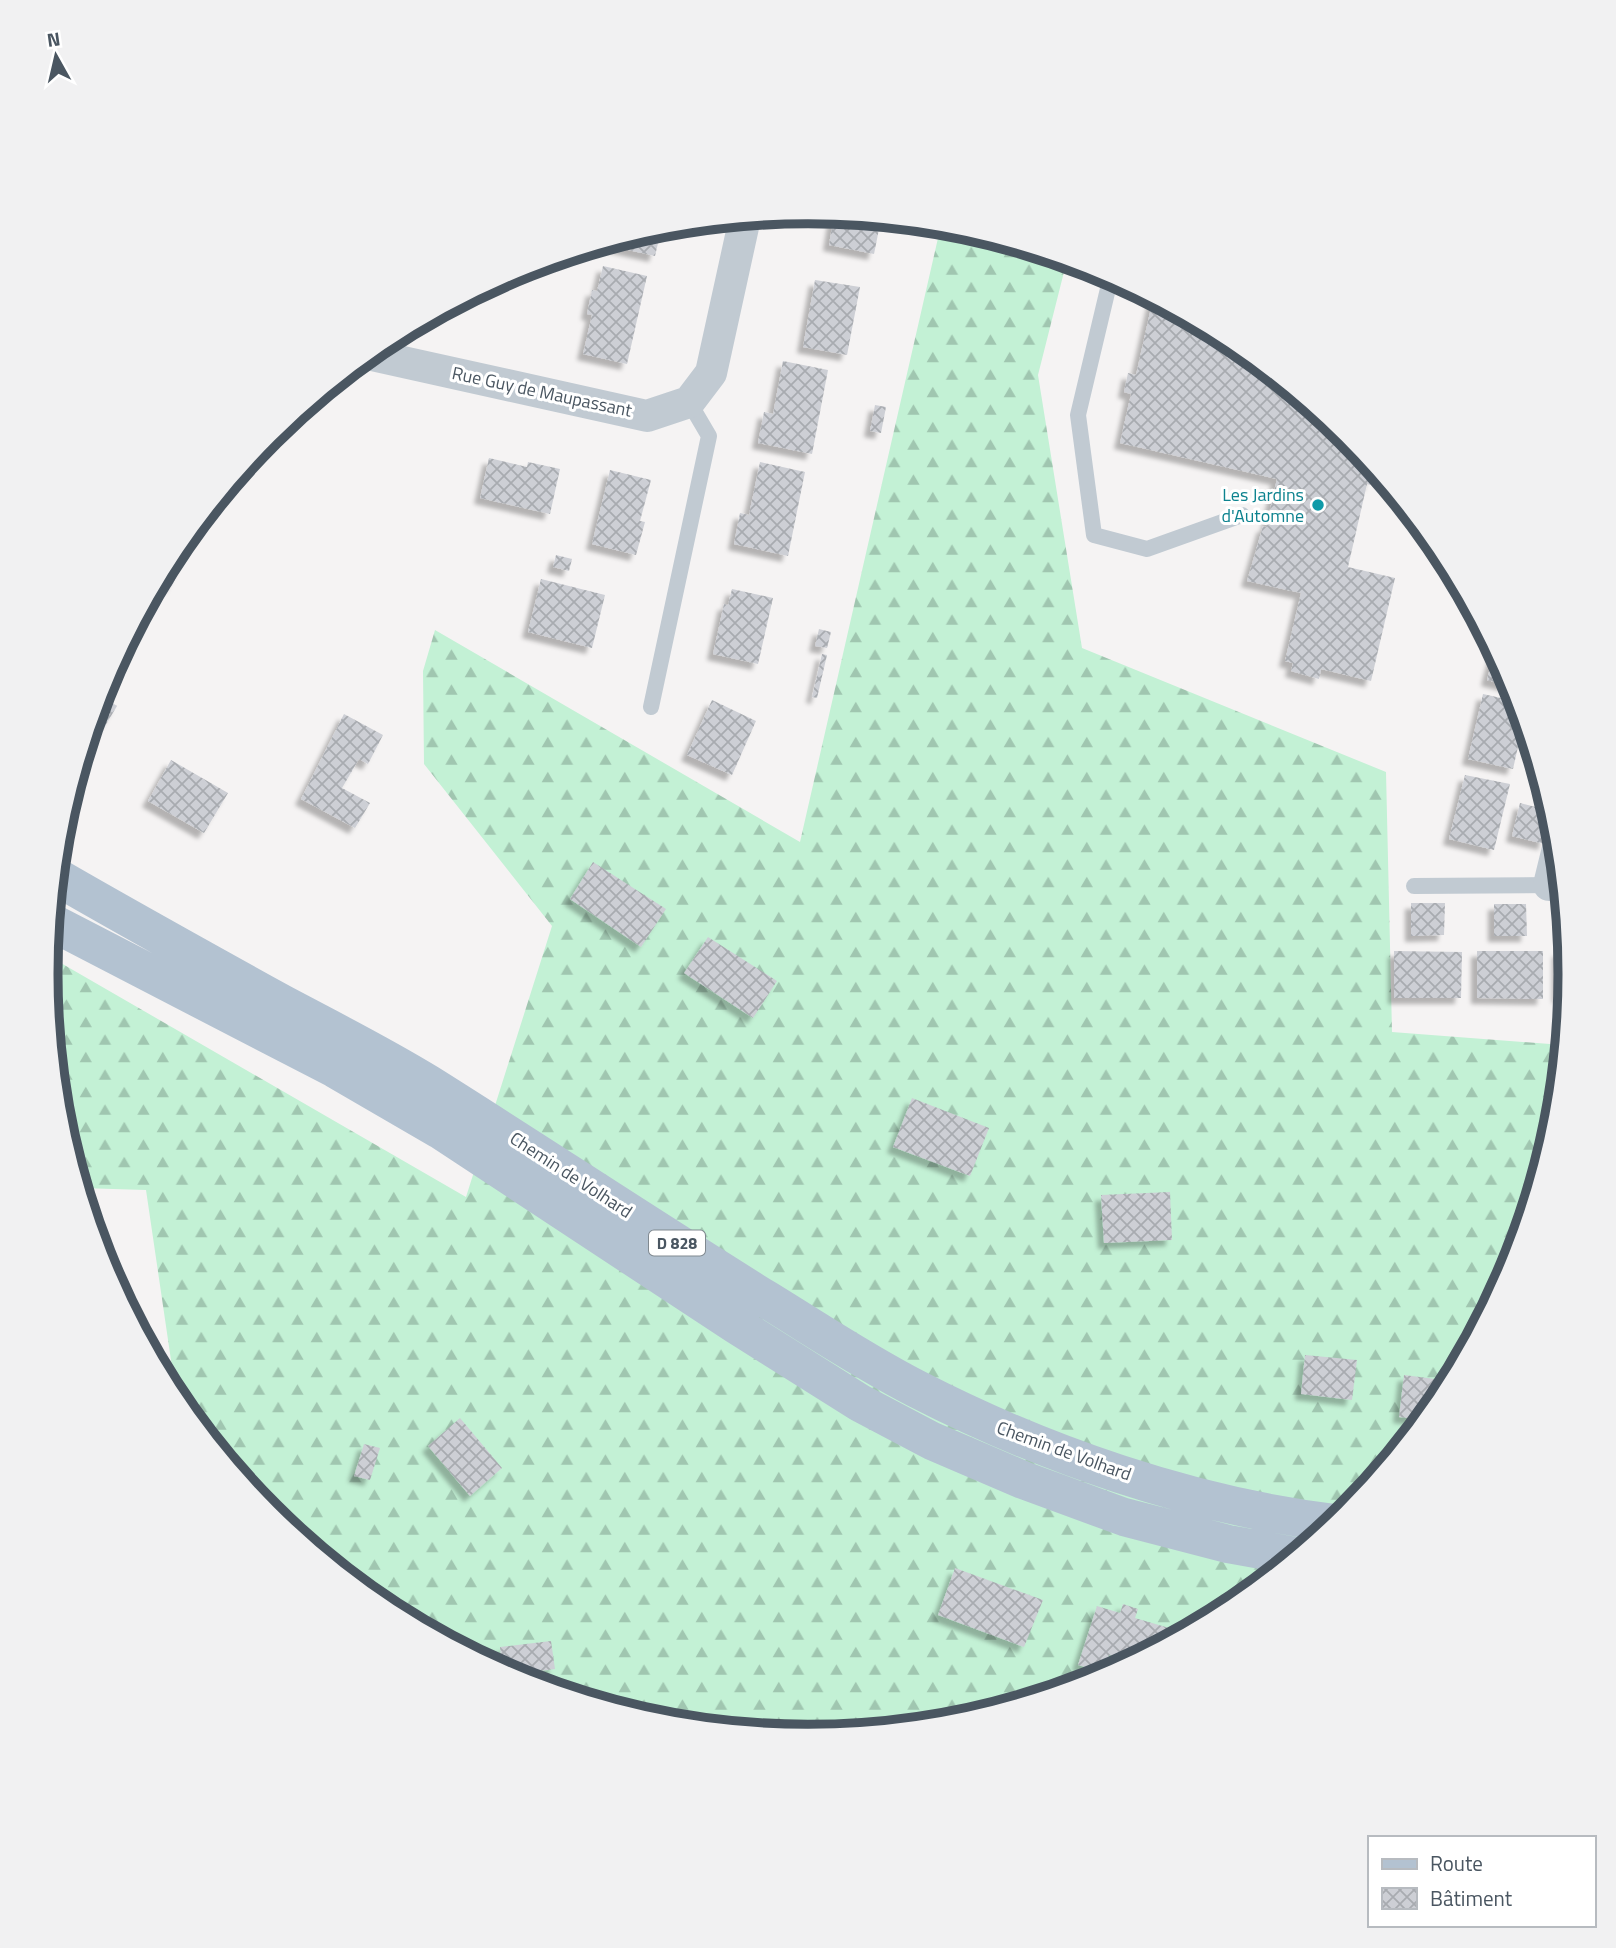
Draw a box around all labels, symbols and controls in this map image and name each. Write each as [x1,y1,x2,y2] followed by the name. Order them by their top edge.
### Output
[21,21,91,91] north arrow
[45,23,62,54] text: N
[450,359,635,424] street label: Rue Guy de Maupassant
[1222,481,1304,529] place label: Les Jardins d'Automne
[1310,497,1326,513] marker: Les Jardins d'Automne
[505,1125,638,1224] street label: Chemin de Volhard
[649,1231,705,1256] road number: D 828
[993,1414,1135,1487] street label: Chemin de Volhard
[1368,1836,1595,1927] legend
[1430,1847,1483,1879] text: Route
[1430,1882,1513,1914] text: Bâtiment

